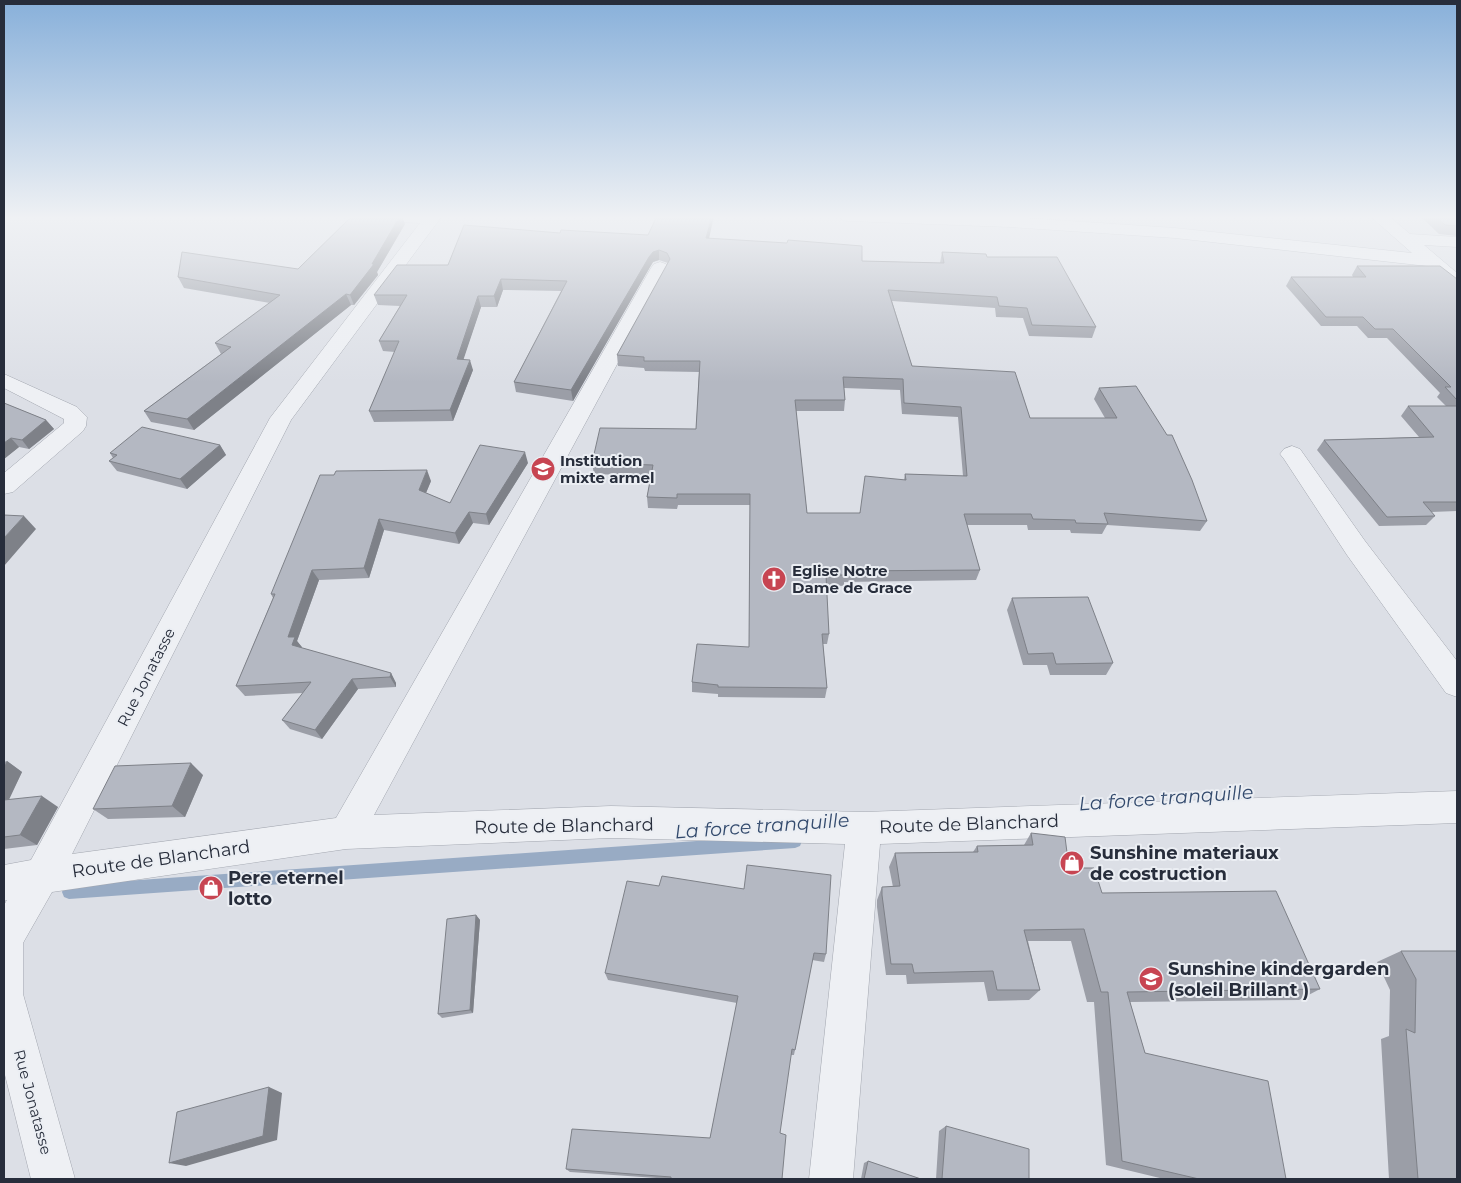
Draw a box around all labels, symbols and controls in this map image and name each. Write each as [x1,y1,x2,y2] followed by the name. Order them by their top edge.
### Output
[560,451,655,487] place label: Institution mixte armel
[530,456,556,482] school or university icon: Institution mixte armel
[792,561,912,597] place label: Eglise Notre Dame de Grace
[761,566,787,592] church icon: Eglise Notre Dame de Grace
[113,624,179,730] street label: Rue Jonatasse
[1078,780,1254,816] water label: La force tranquille
[674,808,850,844] water label: La force tranquille
[879,810,1059,838] street label: Route de Blanchard
[474,813,654,839] street label: Route de Blanchard
[70,836,252,882] street label: Route de Blanchard
[1090,842,1279,885] place label: Sunshine materiaux de costruction
[1059,850,1085,876] shop icon: Sunshine materiaux de costruction
[228,867,344,910] place label: Pere eternel lotto
[198,875,224,901] shop icon: Pere eternel lotto
[1168,958,1389,1001] place label: Sunshine kindergarden (soleil Brillant )
[1138,966,1164,992] school or university icon: Sunshine kindergarden (soleil Brillant )
[10,1047,56,1157] street label: Rue Jonatasse

